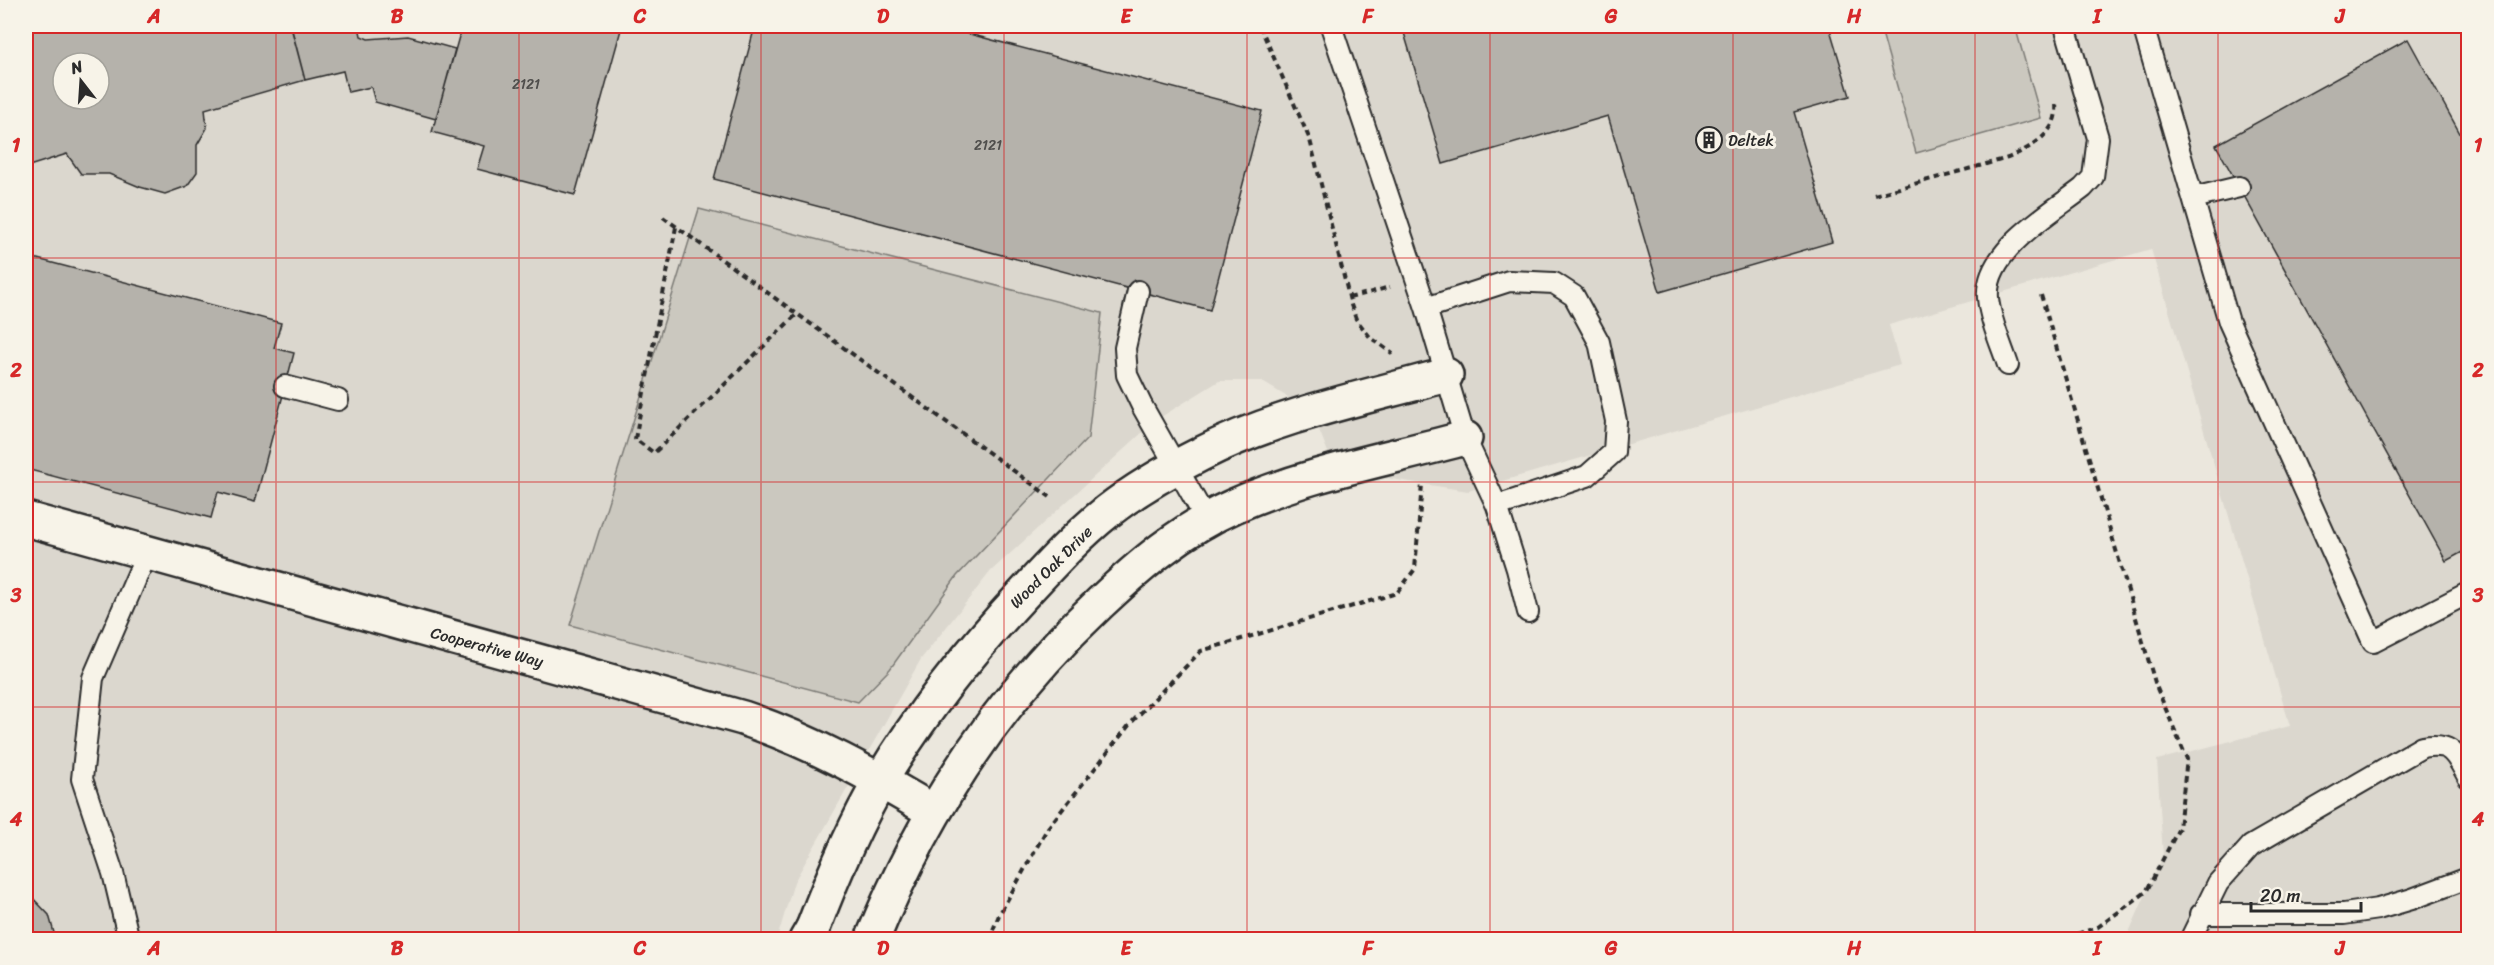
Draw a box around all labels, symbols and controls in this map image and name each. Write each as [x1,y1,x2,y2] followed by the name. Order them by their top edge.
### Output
[146,0,161,34] text: A
[391,0,404,34] text: B
[633,0,647,34] text: C
[877,0,890,34] text: D
[1120,0,1133,34] text: E
[1362,0,1375,34] text: F
[1604,0,1618,34] text: G
[1846,0,1862,34] text: H
[2092,0,2103,34] text: I
[2334,0,2346,34] text: J
[51,51,111,111] north arrow
[66,51,87,83] text: N
[512,72,540,97] house number: 2121
[1694,125,1724,155] building icon: Deltek
[1728,126,1774,155] place label: Deltek
[12,128,21,163] text: 1
[2474,128,2483,163] text: 1
[974,133,1002,158] house number: 2121
[9,353,22,388] text: 2
[2471,353,2484,388] text: 2
[1002,518,1100,616] street label: Wood Oak Drive
[10,578,22,613] text: 3
[2472,578,2484,613] text: 3
[427,618,547,676] street label: Cooperative Way
[9,802,23,837] text: 4
[2471,802,2485,837] text: 4
[2251,875,2360,913] scale bar
[2260,880,2300,912] text: 20 m
[146,931,161,965] text: A
[391,931,404,965] text: B
[633,931,647,965] text: C
[877,931,890,965] text: D
[1120,931,1133,965] text: E
[1362,931,1375,965] text: F
[1604,931,1618,965] text: G
[1846,931,1862,965] text: H
[2092,931,2103,965] text: I
[2334,931,2346,965] text: J

